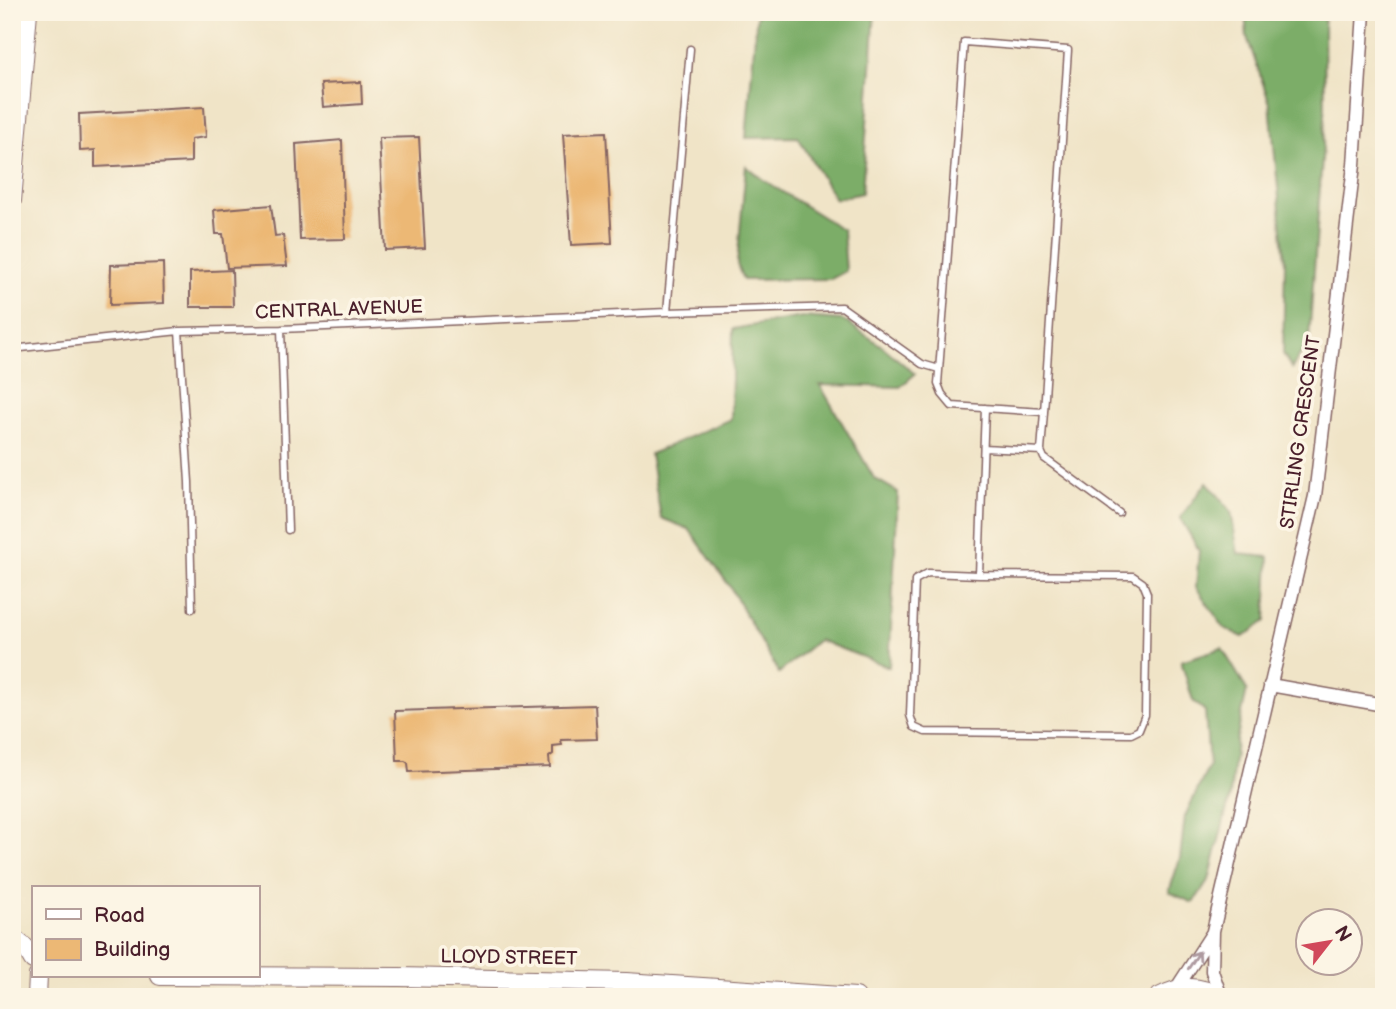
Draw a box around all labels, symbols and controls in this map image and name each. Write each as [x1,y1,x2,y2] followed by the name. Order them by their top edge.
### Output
[255,296,423,324] street label: CENTRAL AVENUE
[1276,333,1326,530] street label: STIRLING CRESCENT
[32,886,259,978] legend
[94,903,145,928] text: Road
[1294,908,1364,978] north arrow
[1329,922,1356,946] text: N
[94,937,170,962] text: Building
[440,945,578,971] street label: LLOYD STREET
[1186,951,1201,970] one-way arrow

